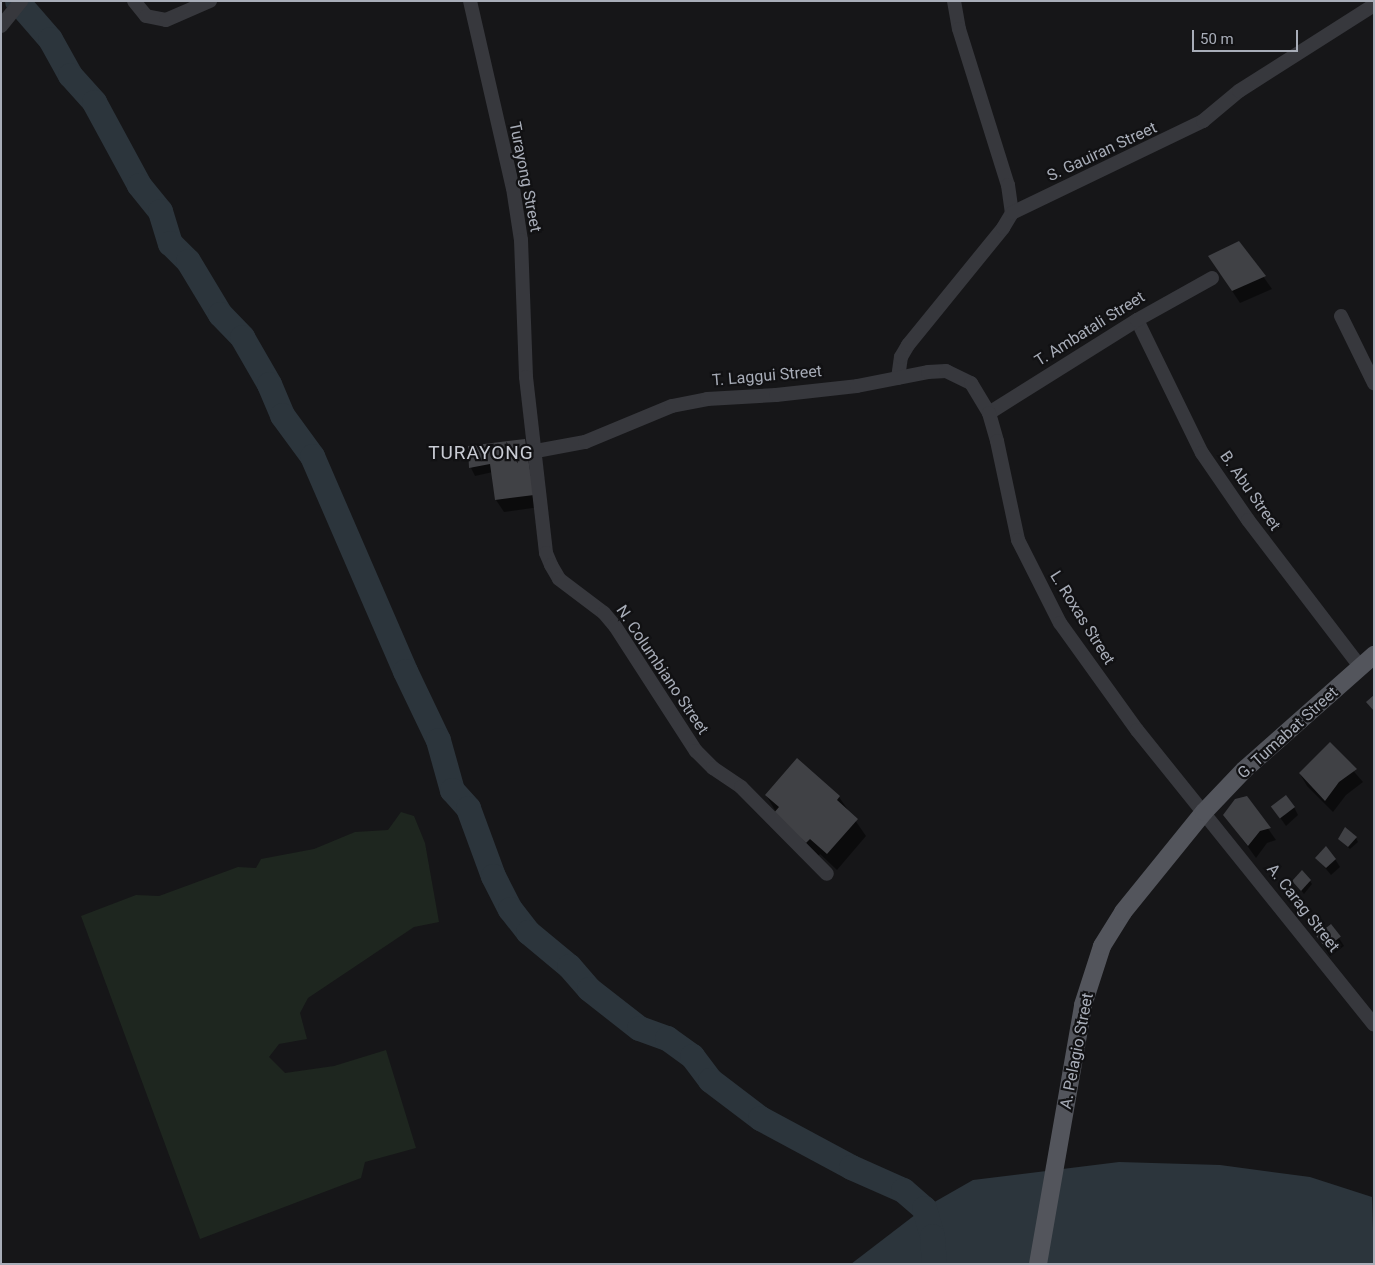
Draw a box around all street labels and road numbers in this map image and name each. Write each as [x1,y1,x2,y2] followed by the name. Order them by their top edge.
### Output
[1044,118,1160,186] street label: S. Gauiran Street
[505,120,545,234] street label: Turayong Street
[1031,287,1149,371] street label: T. Ambatali Street
[711,362,823,390] street label: T. Laggui Street
[1216,448,1284,534] street label: B. Abu Street
[1046,568,1118,668] street label: L. Roxas Street
[612,602,712,738] street label: N. Columbiano Street
[1234,683,1342,783] street label: G. Tumabat Street
[1263,860,1343,956] street label: A. Carag Street
[1056,991,1098,1111] street label: A. Pelagio Street

